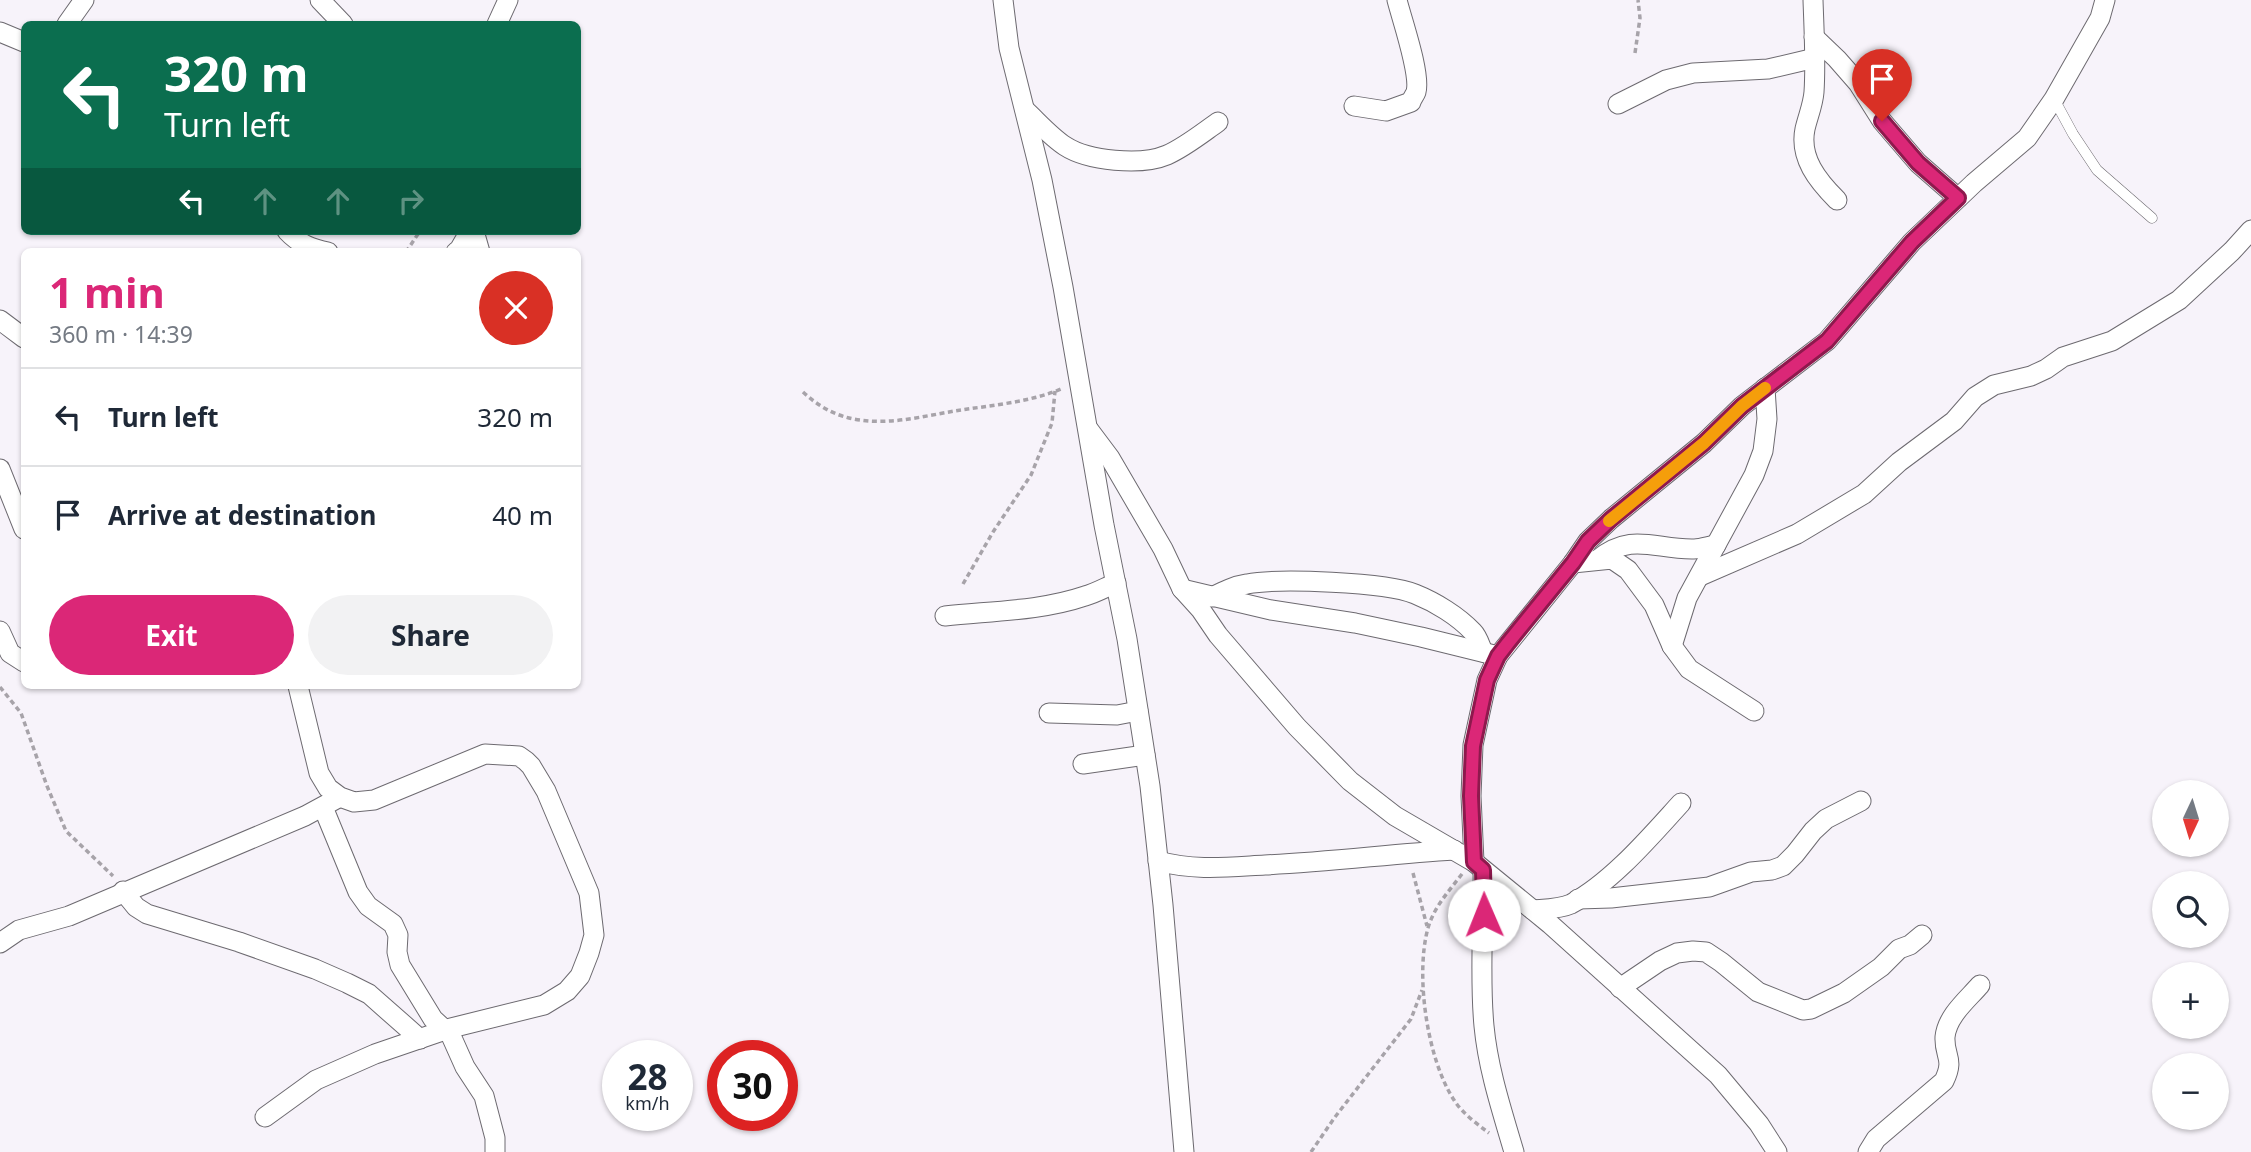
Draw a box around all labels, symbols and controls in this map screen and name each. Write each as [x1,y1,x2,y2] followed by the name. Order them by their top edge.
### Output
[164,40,309,106] text: 320 m
[49,49,140,140] icon: left
[1852,49,1912,121] pin
[1863,60,1901,98] icon: arrive
[164,103,290,146] text: Turn left
[173,182,211,220] icon: left
[246,182,284,220] icon: ahead
[319,182,357,220] icon: ahead
[392,182,430,220] icon: right
[49,263,165,320] text: 1 min
[479,271,553,345] button: close
[49,318,193,350] text: 360 m · 14:39
[49,398,87,436] icon: left
[108,399,219,435] text: Turn left
[477,399,553,435] text: 320 m
[49,496,87,534] icon: arrive
[108,497,377,533] text: Arrive at destination
[492,497,553,533] text: 40 m
[49,595,294,675] button: Exit
[308,595,553,675] button: Share
[2152,780,2230,858] north arrow
[2152,780,2229,1130] map controls
[2152,871,2229,948] button: search
[1447,878,1521,952] position arrow
[2152,962,2229,1039] button: +
[707,1040,798,1131] speed limit sign: 30
[627,1053,668,1100] text: 28
[2152,1053,2229,1130] button: −
[625,1091,670,1115] text: km/h

